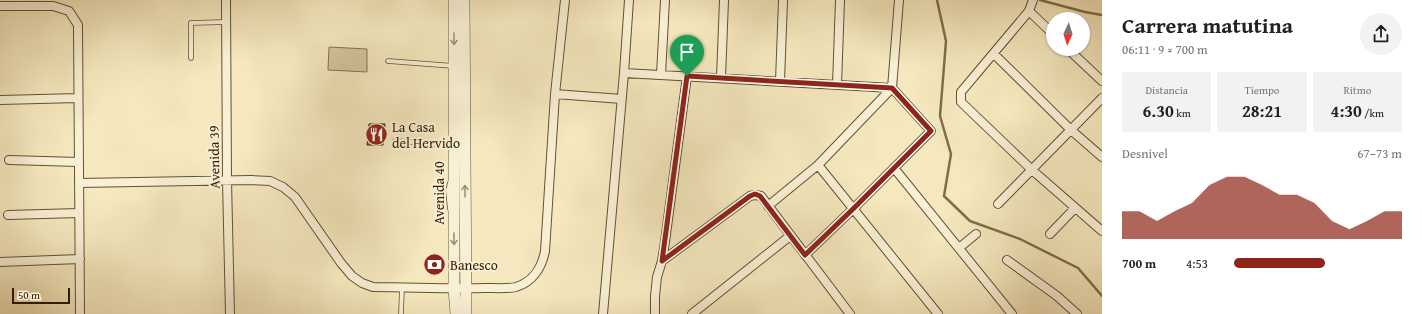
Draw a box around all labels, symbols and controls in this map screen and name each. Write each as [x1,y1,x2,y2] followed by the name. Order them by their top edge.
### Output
[1122,9,1293,41] text: Carrera matutina
[1046,12,1090,56] north arrow
[1046,12,1090,56] map controls
[1360,13,1402,55] button: share
[450,32,458,45] one-way arrow
[670,35,704,76] pin
[1122,40,1208,59] text: 06:11 · 9 × 700 m
[676,41,698,63] icon: arrive
[1145,82,1188,98] text: Distancia
[1245,82,1279,98] text: Tiempo
[1343,82,1371,98] text: Ritmo
[1143,98,1174,123] text: 6.30
[1242,98,1282,123] text: 28:21
[1331,98,1362,123] text: 4:30
[1174,105,1191,121] text: km
[1362,105,1384,121] text: /km
[392,117,460,153] place label: La Casa del Hervido
[363,122,389,148] restaurant icon: La Casa del Hervido
[203,125,225,189] street label: Avenida 39
[1122,144,1168,163] text: Desnivel
[1357,144,1402,163] text: 67–73 m
[429,161,449,225] street label: Avenida 40
[461,185,469,198] one-way arrow
[450,232,458,245] one-way arrow
[422,252,448,278] bank icon: Banesco
[1122,254,1156,273] text: 700 m
[1186,254,1208,273] text: 4:53
[450,255,498,275] place label: Banesco
[12,286,70,305] scale bar
[18,287,40,303] text: 50 m

